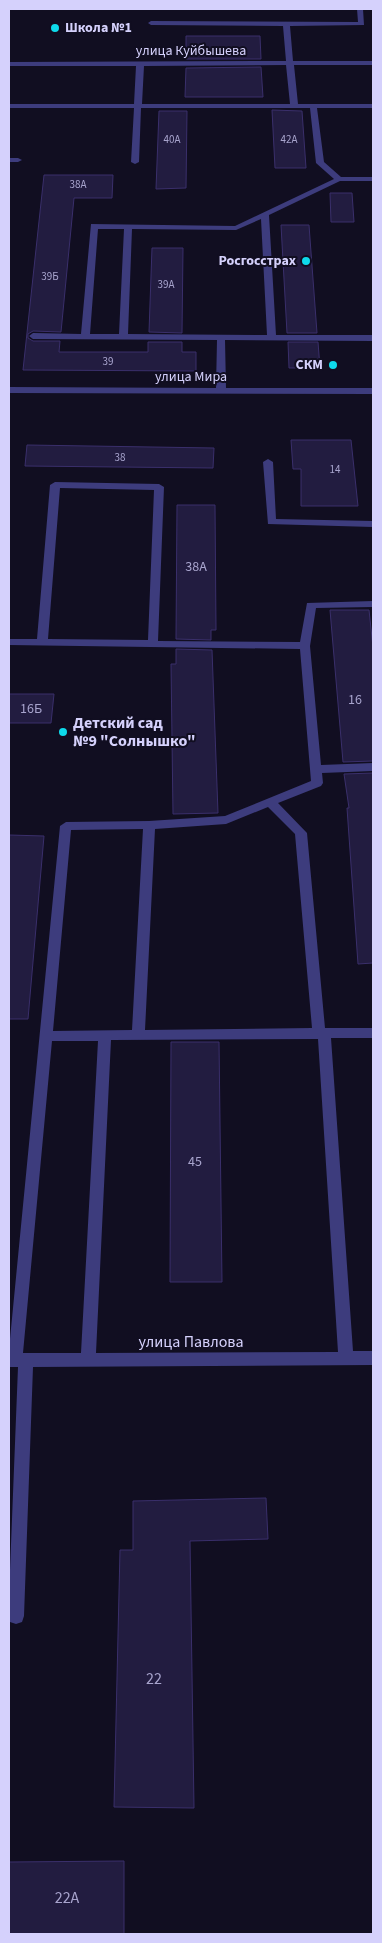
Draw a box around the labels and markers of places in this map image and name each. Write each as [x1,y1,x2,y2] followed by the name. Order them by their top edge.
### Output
[65,18,132,38] place label: Школа №1
[49,22,61,34] marker: Школа №1
[218,251,296,271] place label: Росгосстрах
[300,255,312,267] marker: Росгосстрах
[296,355,323,375] place label: СКМ
[327,359,339,371] marker: СКМ
[73,712,196,752] place label: Детский сад №9 "Солнышко"
[57,726,69,738] marker: Детский сад №9 "Солнышко"

